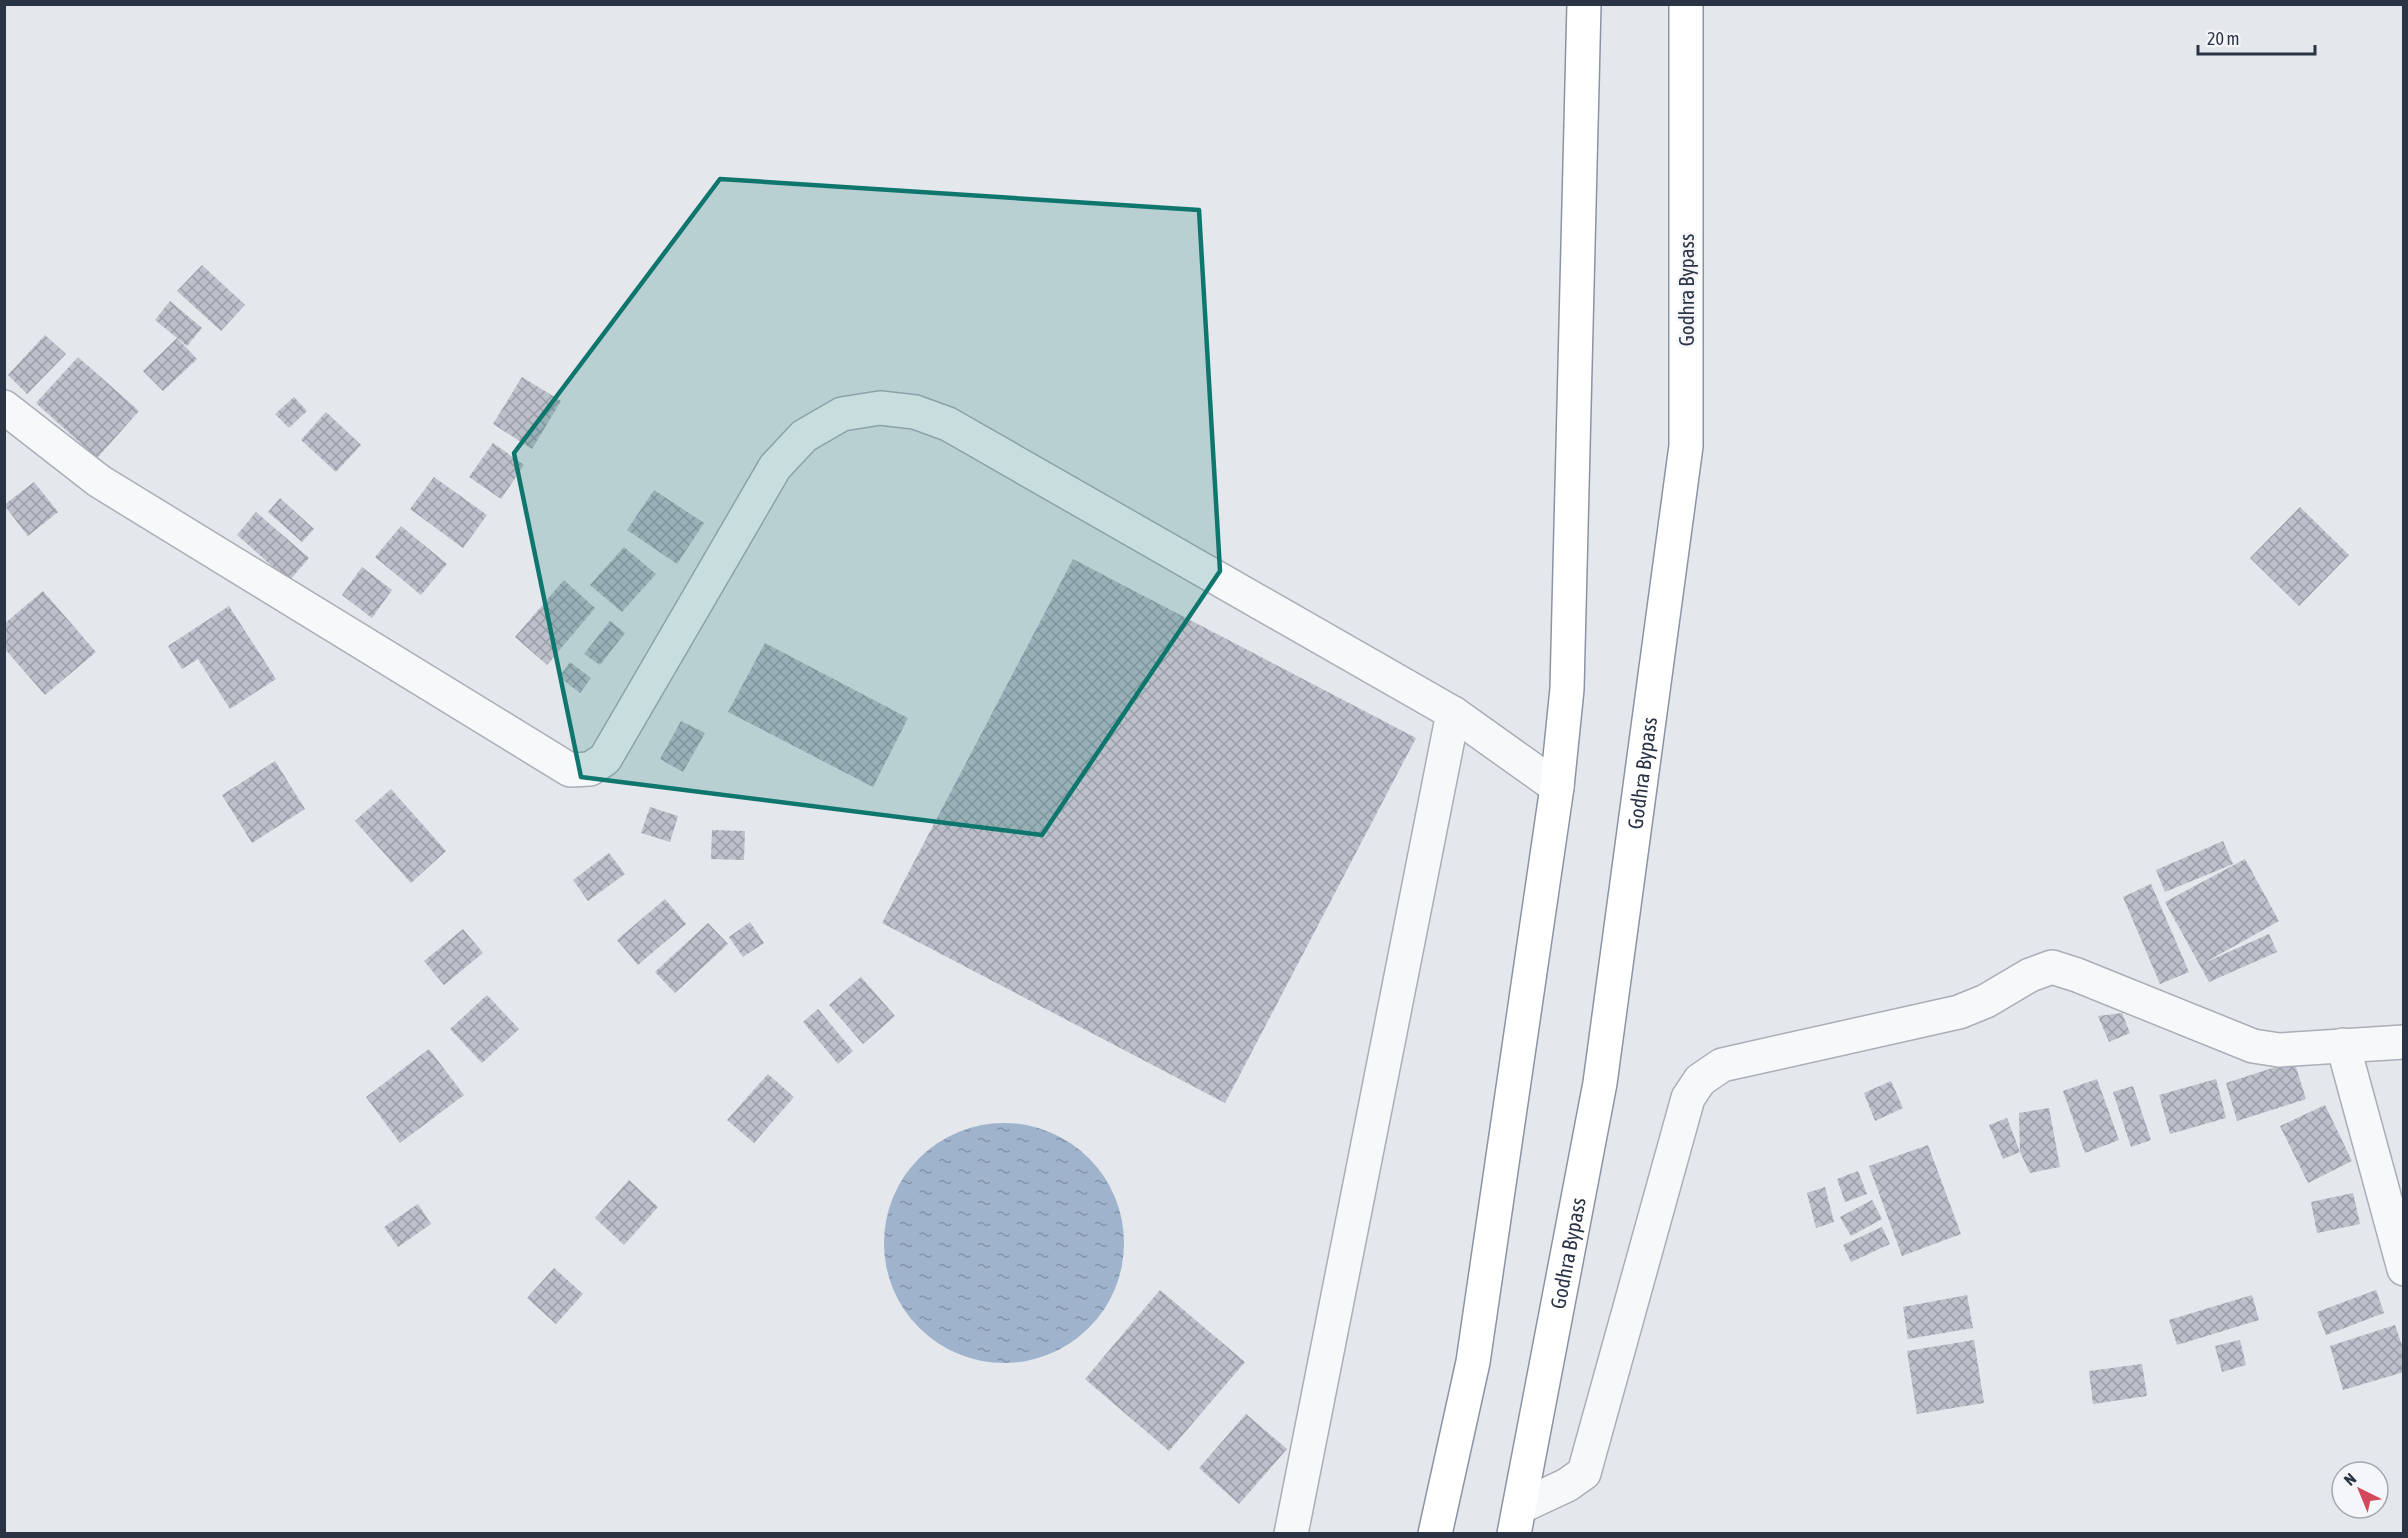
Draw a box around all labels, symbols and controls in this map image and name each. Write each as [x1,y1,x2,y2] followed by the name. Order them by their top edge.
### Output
[2198,18,2315,56] scale bar
[2207,28,2239,49] text: 20 m
[1674,234,1698,346] street label: Godhra Bypass
[1622,715,1661,830] street label: Godhra Bypass
[1545,1195,1590,1311] street label: Godhra Bypass
[2330,1460,2390,1520] north arrow
[2340,1469,2359,1489] text: N

